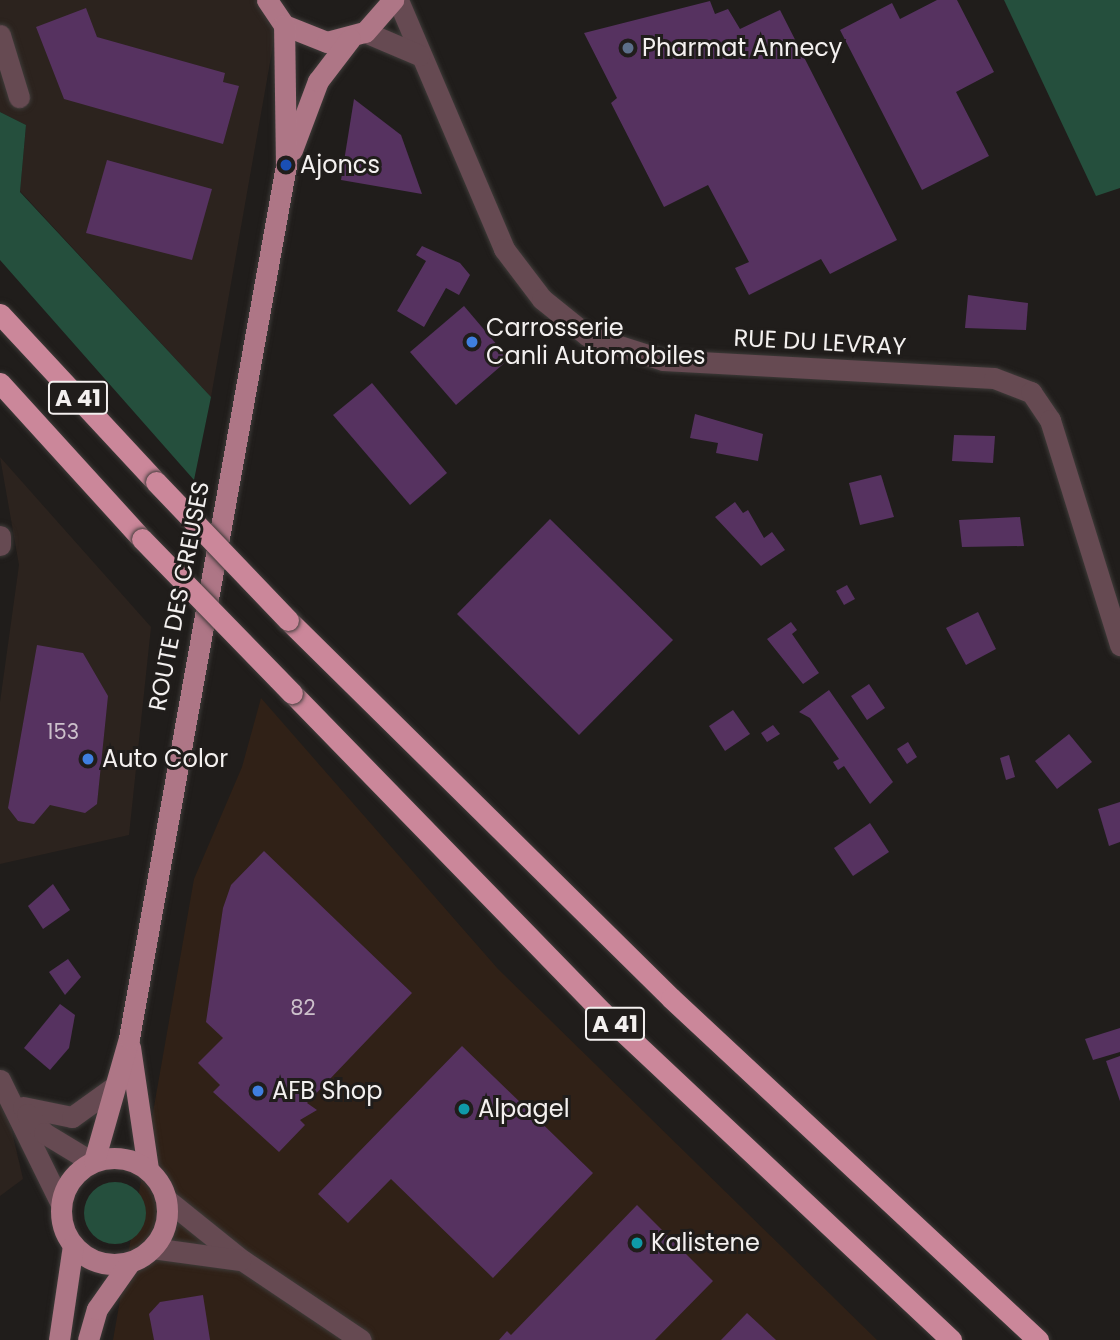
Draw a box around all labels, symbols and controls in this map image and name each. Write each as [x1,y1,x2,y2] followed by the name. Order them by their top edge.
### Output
[642,34,842,62] place label: Pharmat Annecy
[620,40,636,56] marker: Pharmat Annecy
[300,151,380,179] place label: Ajoncs
[278,157,294,173] marker: Ajoncs
[486,314,705,370] place label: Carrosserie Canli Automobiles
[733,323,907,361] street label: RUE DU LEVRAY
[464,334,480,350] marker: Carrosserie Canli Automobiles
[46,378,110,418] road number: A 41
[143,479,215,713] street label: ROUTE DES CREUSES
[47,719,79,745] house number: 153
[102,745,228,773] place label: Auto Color
[80,751,96,767] marker: Auto Color
[290,995,316,1021] house number: 82
[584,1004,646,1044] road number: A 41
[272,1077,382,1105] place label: AFB Shop
[250,1083,266,1099] marker: AFB Shop
[478,1095,570,1123] place label: Alpagel
[456,1101,472,1117] marker: Alpagel
[651,1229,760,1257] place label: Kalistene
[629,1235,645,1251] marker: Kalistene

